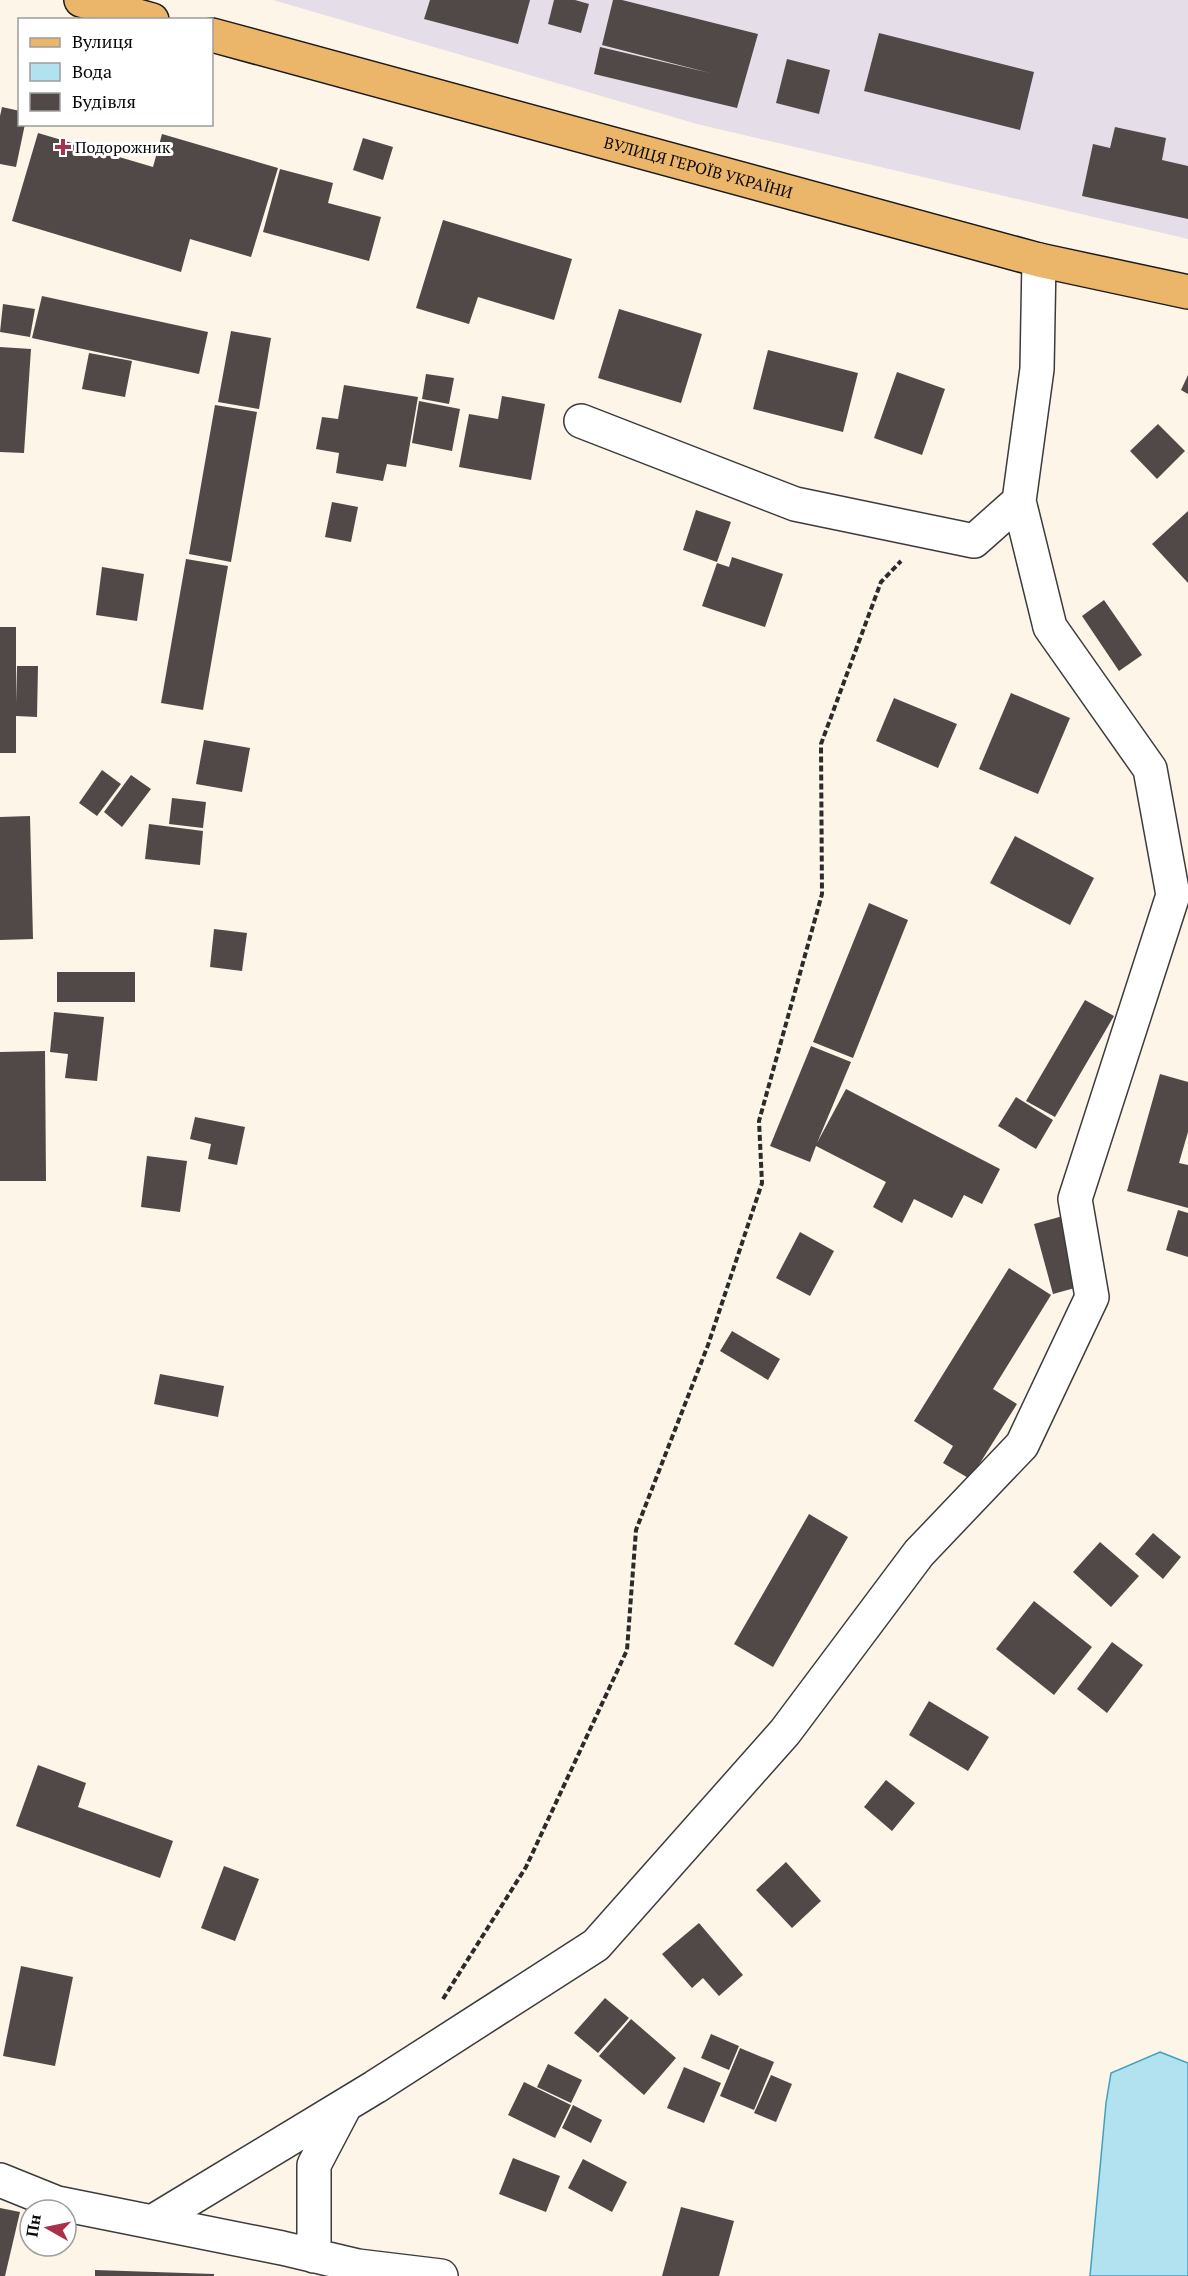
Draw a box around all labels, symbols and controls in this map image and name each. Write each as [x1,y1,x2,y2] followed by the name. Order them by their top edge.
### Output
[18,18,213,126] legend
[72,29,133,53] text: Вулиця
[72,59,112,83] text: Вода
[72,89,136,113] text: Будівля
[601,131,795,204] street label: ВУЛИЦЯ ГЕРОЇВ УКРАЇНИ
[75,136,171,158] place label: Подорожник
[56,140,70,154] marker: Подорожник
[18,2198,78,2258] north arrow
[21,2212,46,2239] text: Пн

